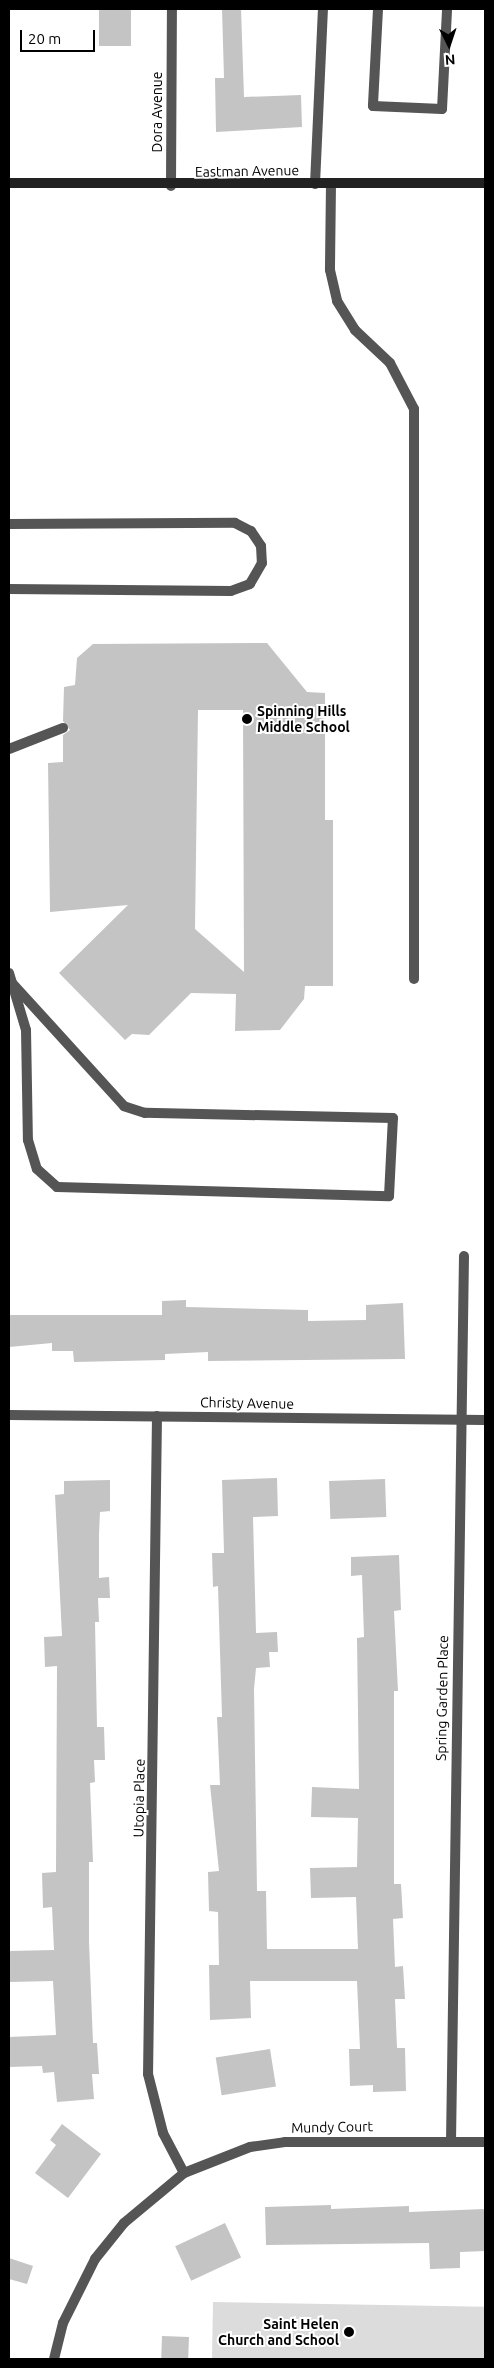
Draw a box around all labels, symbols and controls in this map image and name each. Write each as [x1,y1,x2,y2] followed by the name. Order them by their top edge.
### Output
[22,20,98,52] scale bar
[424,20,474,70] north arrow
[28,30,61,47] text: 20 m
[444,52,456,68] text: N
[149,72,165,152] street label: Dora Avenue
[195,162,299,180] street label: Eastman Avenue
[257,703,350,736] place label: Spinning Hills Middle School
[241,713,253,725] marker: Spinning Hills Middle School
[200,1394,294,1412] street label: Christy Avenue
[433,1635,451,1761] street label: Spring Garden Place
[130,1759,148,1837] street label: Utopia Place
[291,2118,373,2136] street label: Mundy Court
[218,2316,339,2348] place label: Saint Helen Church and School
[343,2326,355,2338] marker: Saint Helen Church and School

